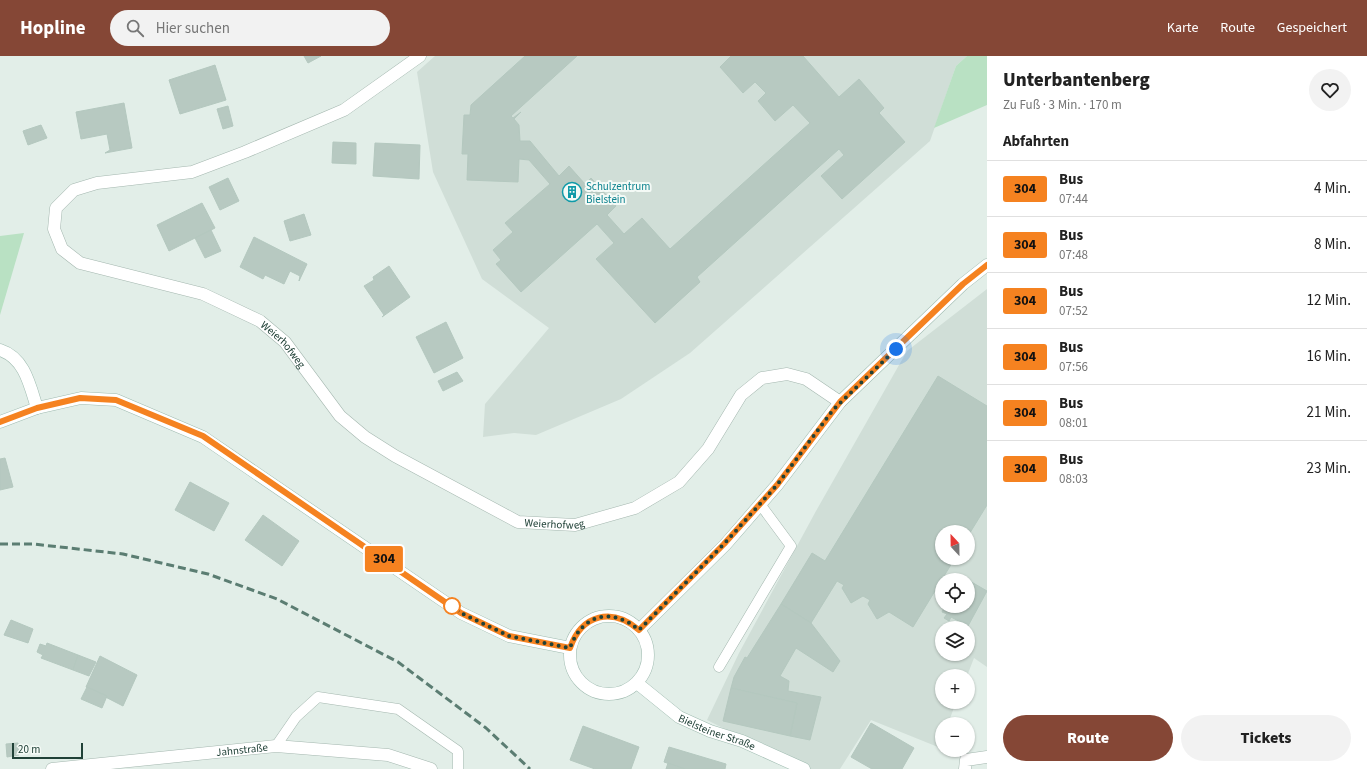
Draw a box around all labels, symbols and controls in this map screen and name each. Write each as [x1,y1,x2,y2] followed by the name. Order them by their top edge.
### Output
[110,10,390,46] search box
[20,15,86,42] text: Hopline
[124,17,146,39] icon: search
[156,18,230,39] text: Hier suchen
[1167,18,1198,38] text: Karte
[1220,18,1255,38] text: Route
[1277,18,1347,38] text: Gespeichert
[1003,67,1150,94] text: Unterbantenberg
[1309,69,1351,111] button: heart
[1003,96,1122,114] text: Zu Fuß · 3 Min. · 170 m
[1003,131,1069,152] text: Abfahrten
[1059,169,1083,190] text: Bus
[1314,178,1351,199] text: 4 Min.
[586,179,650,207] place label: Schulzentrum Bielstein
[1014,179,1036,199] text: 304
[561,181,583,203] building icon: Schulzentrum Bielstein
[1059,190,1088,208] text: 07:44
[1059,225,1083,246] text: Bus
[1314,234,1351,255] text: 8 Min.
[1014,235,1036,255] text: 304
[1059,246,1088,264] text: 07:48
[1059,281,1083,302] text: Bus
[1307,290,1351,311] text: 12 Min.
[1014,291,1036,311] text: 304
[1059,302,1088,320] text: 07:52
[258,317,309,371] street label: Weierhofweg
[1059,337,1083,358] text: Bus
[886,339,906,359] your location
[1307,346,1351,367] text: 16 Min.
[1014,347,1036,367] text: 304
[1059,358,1088,376] text: 07:56
[1059,393,1083,414] text: Bus
[1307,402,1351,423] text: 21 Min.
[1014,403,1036,423] text: 304
[1059,414,1088,432] text: 08:01
[1059,449,1083,470] text: Bus
[1307,458,1351,479] text: 23 Min.
[1014,459,1036,479] text: 304
[1059,470,1088,488] text: 08:03
[524,515,587,533] street label: Weierhofweg
[935,525,975,565] north arrow
[935,525,975,757] map controls
[361,546,407,572] line badge: 304
[373,549,395,569] text: 304
[935,573,975,613] button: locate
[443,597,461,615] unlabelled marker
[935,621,975,661] button: layers
[935,669,975,709] button: +
[676,710,758,754] street label: Bielsteiner Straße
[1003,715,1173,761] button: Route
[1181,715,1351,761] button: Tickets
[935,717,975,757] button: −
[215,739,269,760] street label: Jahnstraße
[12,741,83,760] scale bar
[18,742,40,757] text: 20 m

